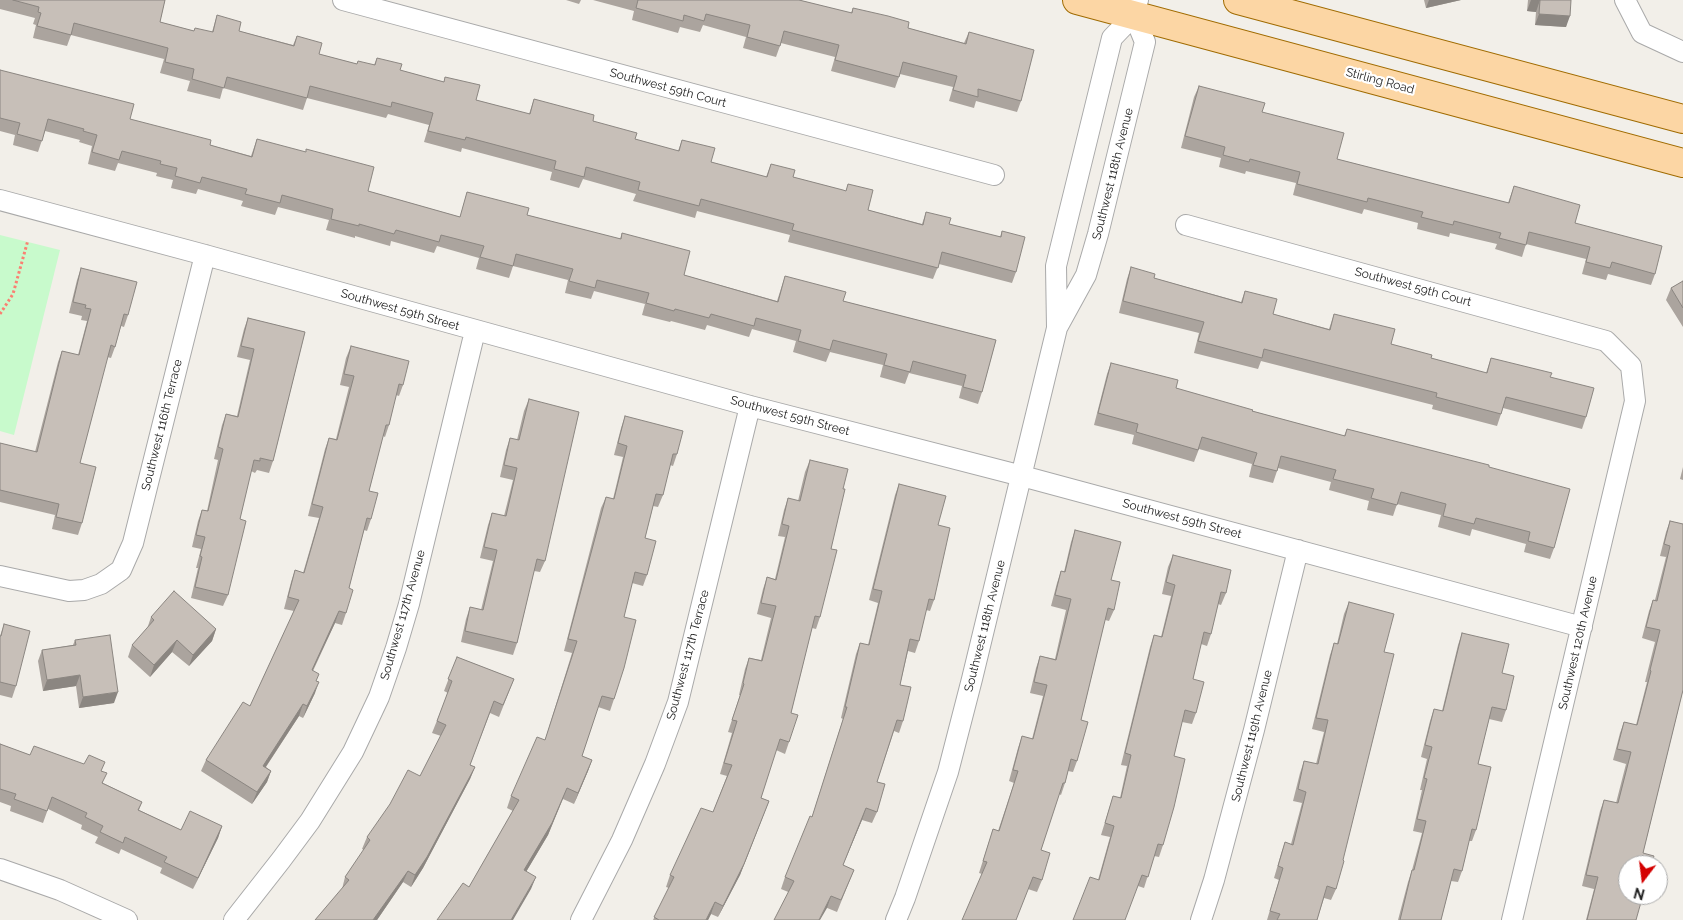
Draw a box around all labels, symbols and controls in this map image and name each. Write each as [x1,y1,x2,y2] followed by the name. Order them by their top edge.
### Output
[608,65,728,111] street label: Southwest 59th Court
[1344,65,1416,97] street label: Stirling Road
[1090,107,1136,241] street label: Southwest 118th Avenue
[1353,264,1473,310] street label: Southwest 59th Court
[339,286,461,334] street label: Southwest 59th Street
[139,358,185,492] street label: Southwest 116th Terrace
[729,393,851,439] street label: Southwest 59th Street
[1121,496,1243,542] street label: Southwest 59th Street
[378,548,428,682] street label: Southwest 117th Avenue
[962,559,1008,693] street label: Southwest 118th Avenue
[1556,575,1600,711] street label: Southwest 120th Avenue
[664,588,712,722] street label: Southwest 117th Terrace
[1229,669,1275,803] street label: Southwest 119th Avenue
[1618,855,1668,905] north arrow
[1632,884,1647,903] text: N

